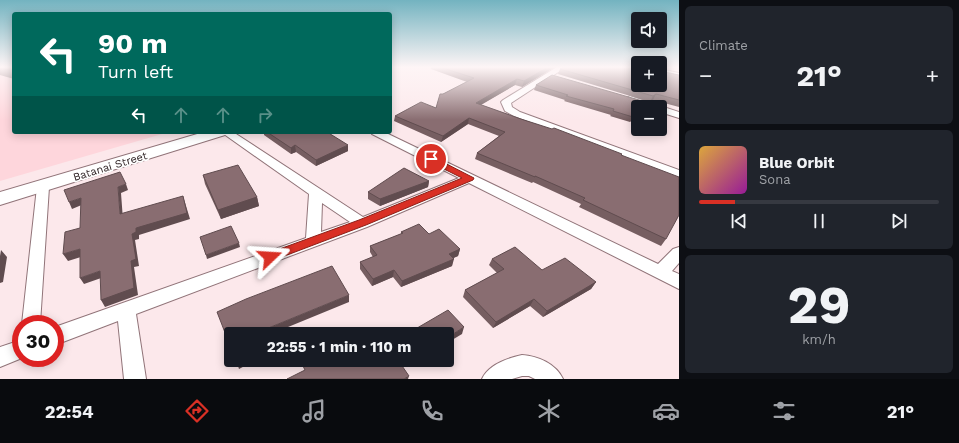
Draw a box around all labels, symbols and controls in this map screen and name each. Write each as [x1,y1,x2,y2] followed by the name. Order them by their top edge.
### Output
[631,12,667,136] map controls
[631,12,667,48] button: sound
[98,27,168,60] text: 90 m
[32,28,84,80] icon: left
[699,38,748,53] text: Climate
[631,56,667,92] button: +
[796,58,842,93] text: 21°
[98,61,173,82] text: Turn left
[699,63,712,88] text: −
[926,63,939,88] text: +
[631,100,667,136] button: −
[128,104,150,126] icon: left
[170,104,192,126] icon: ahead
[212,104,234,126] icon: ahead
[254,104,276,126] icon: right
[414,142,448,176] pin
[420,148,442,170] icon: arrive
[71,149,149,184] street label: Batanai Street
[759,154,834,172] text: Blue Orbit
[759,172,791,187] text: Sona
[728,210,750,232] icon: previous
[808,210,830,232] icon: pause
[888,210,910,232] icon: next
[249,236,291,278] position arrow
[787,275,851,336] text: 29
[12,315,64,367] speed limit sign: 30
[802,332,836,347] text: km/h
[267,338,411,356] text: 22:55 · 1 min · 110 m
[183,397,211,425] icon: directions
[300,397,328,425] icon: music
[418,397,446,425] icon: phone
[535,397,563,425] icon: climate
[652,397,680,425] icon: car
[770,397,798,425] icon: filters
[45,401,94,422] text: 22:54
[887,401,914,422] text: 21°

